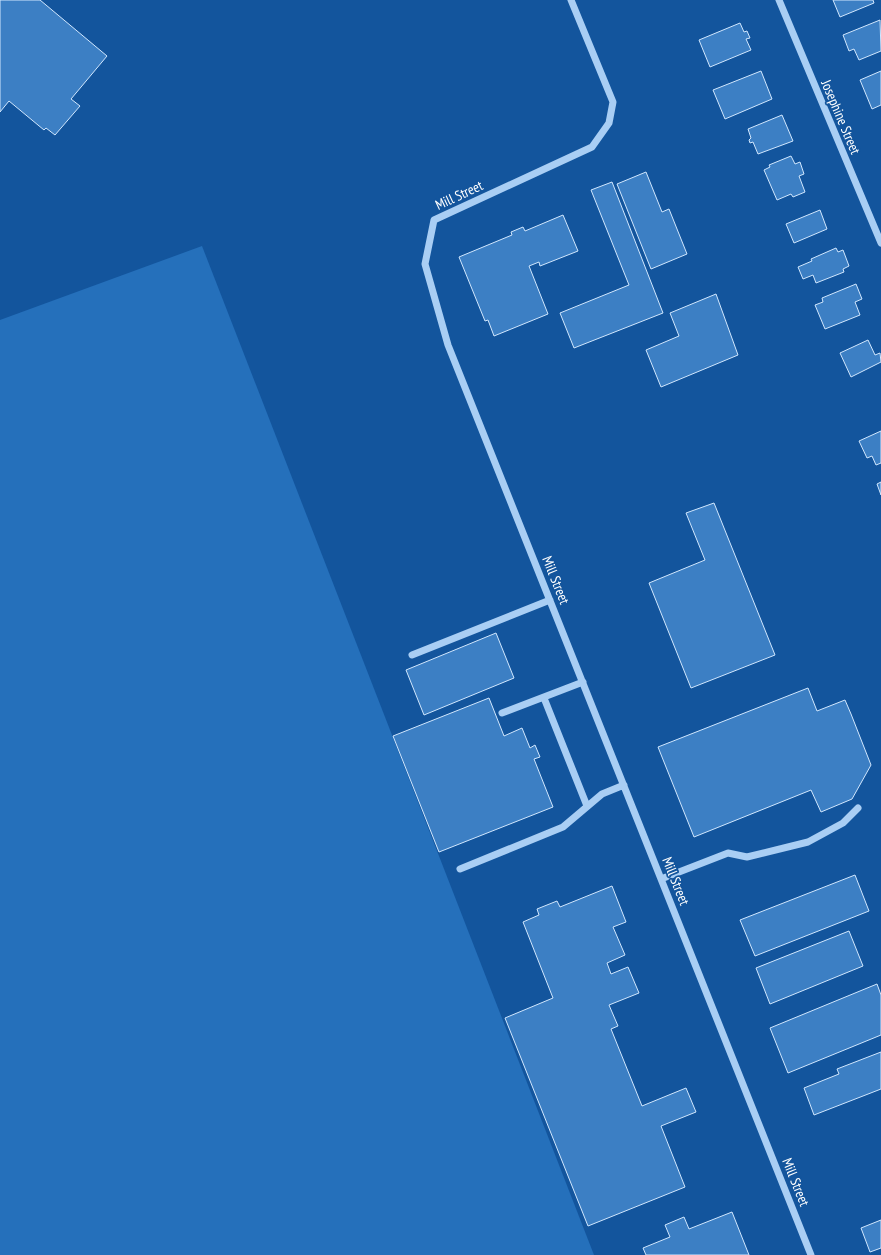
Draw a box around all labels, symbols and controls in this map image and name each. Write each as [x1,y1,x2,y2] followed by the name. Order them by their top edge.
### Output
[817,76,865,157] street label: Josephine Street
[432,176,486,214] street label: Mill Street
[538,553,574,607] street label: Mill Street
[658,854,694,908] street label: Mill Street
[778,1155,814,1209] street label: Mill Street

